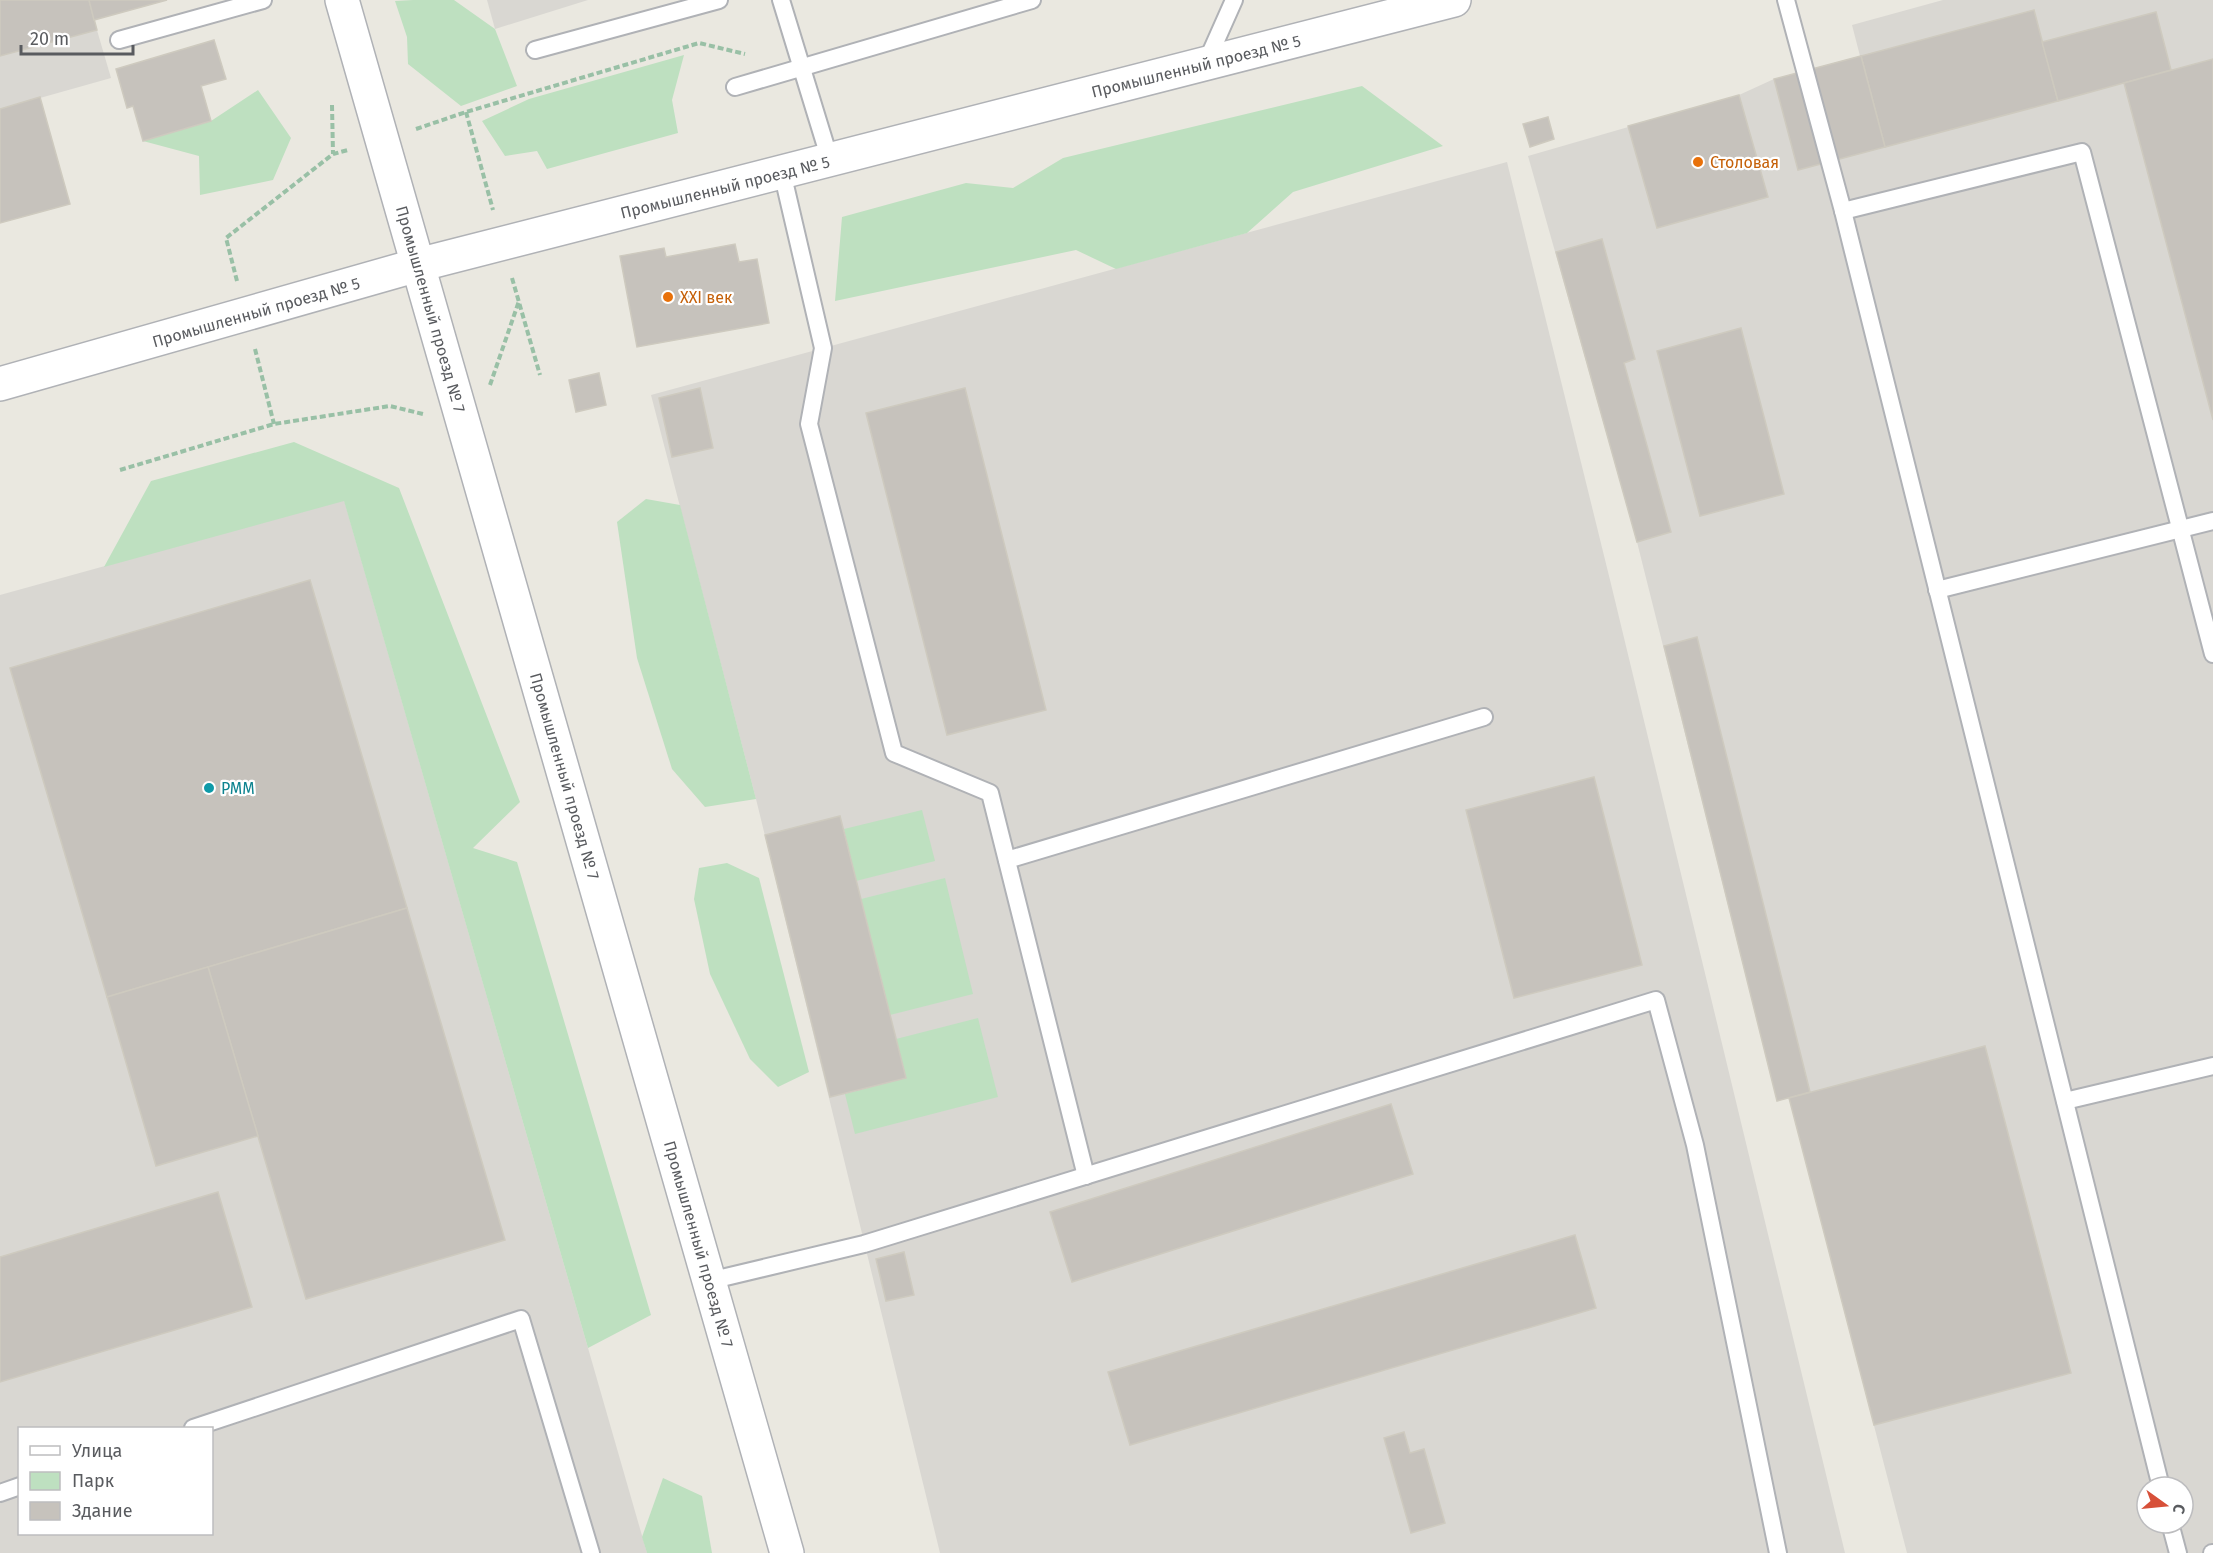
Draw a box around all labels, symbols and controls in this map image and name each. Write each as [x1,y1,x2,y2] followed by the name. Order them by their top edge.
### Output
[21,18,134,56] scale bar
[30,28,69,50] text: 20 m
[1089,31,1303,102] street label: Промышленный проезд № 5
[618,152,832,223] street label: Промышленный проезд № 5
[1710,153,1779,172] place label: Столовая
[1691,155,1705,169] marker: Столовая
[392,204,469,415] street label: Промышленный проезд № 7
[150,274,362,351] street label: Промышленный проезд № 5
[680,288,733,307] place label: XXI век
[661,290,675,304] marker: XXI век
[526,671,603,882] street label: Промышленный проезд № 7
[221,779,255,798] place label: РММ
[202,781,216,795] marker: РММ
[660,1139,737,1350] street label: Промышленный проезд № 7
[18,1427,213,1535] legend
[72,1440,122,1462] text: Улица
[72,1470,115,1492] text: Парк
[2135,1475,2195,1535] north arrow
[72,1500,133,1522] text: Здание
[2168,1502,2189,1516] text: С

